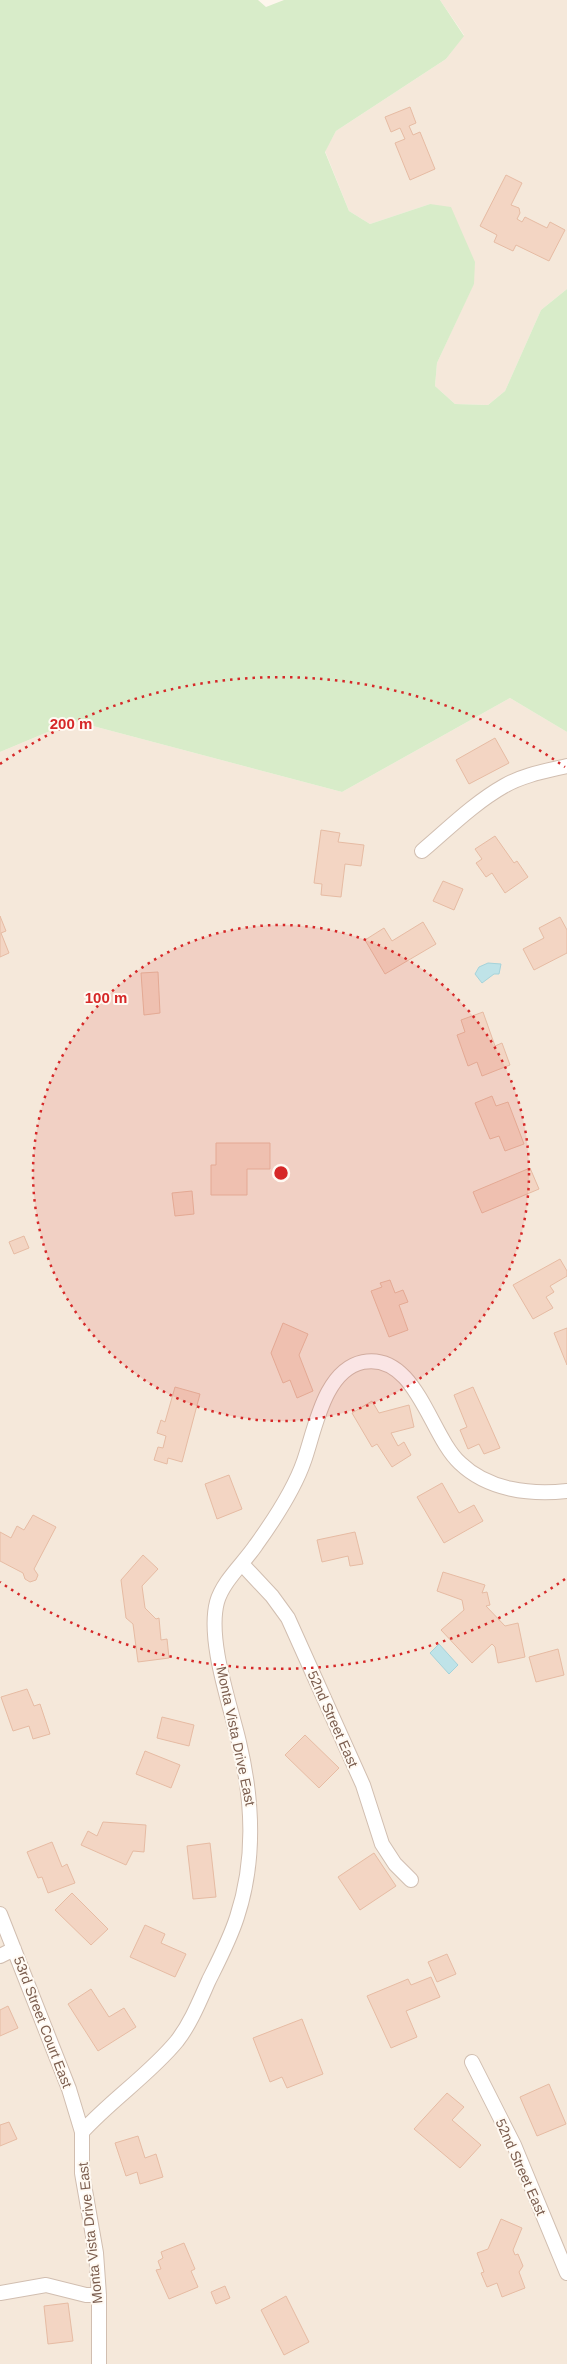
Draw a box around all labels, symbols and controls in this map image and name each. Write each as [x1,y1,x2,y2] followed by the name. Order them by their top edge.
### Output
[50,715,92,732] text: 200 m
[85,989,127,1006] text: 100 m
[272,1164,290,1182] centre of rings
[213,1665,259,1807] street label: Monta Vista Drive East
[304,1668,362,1770] street label: 52nd Street East
[11,1954,75,2090] street label: 53rd Street Court East
[492,2116,550,2218] street label: 52nd Street East
[75,2161,105,2305] street label: Monta Vista Drive East

